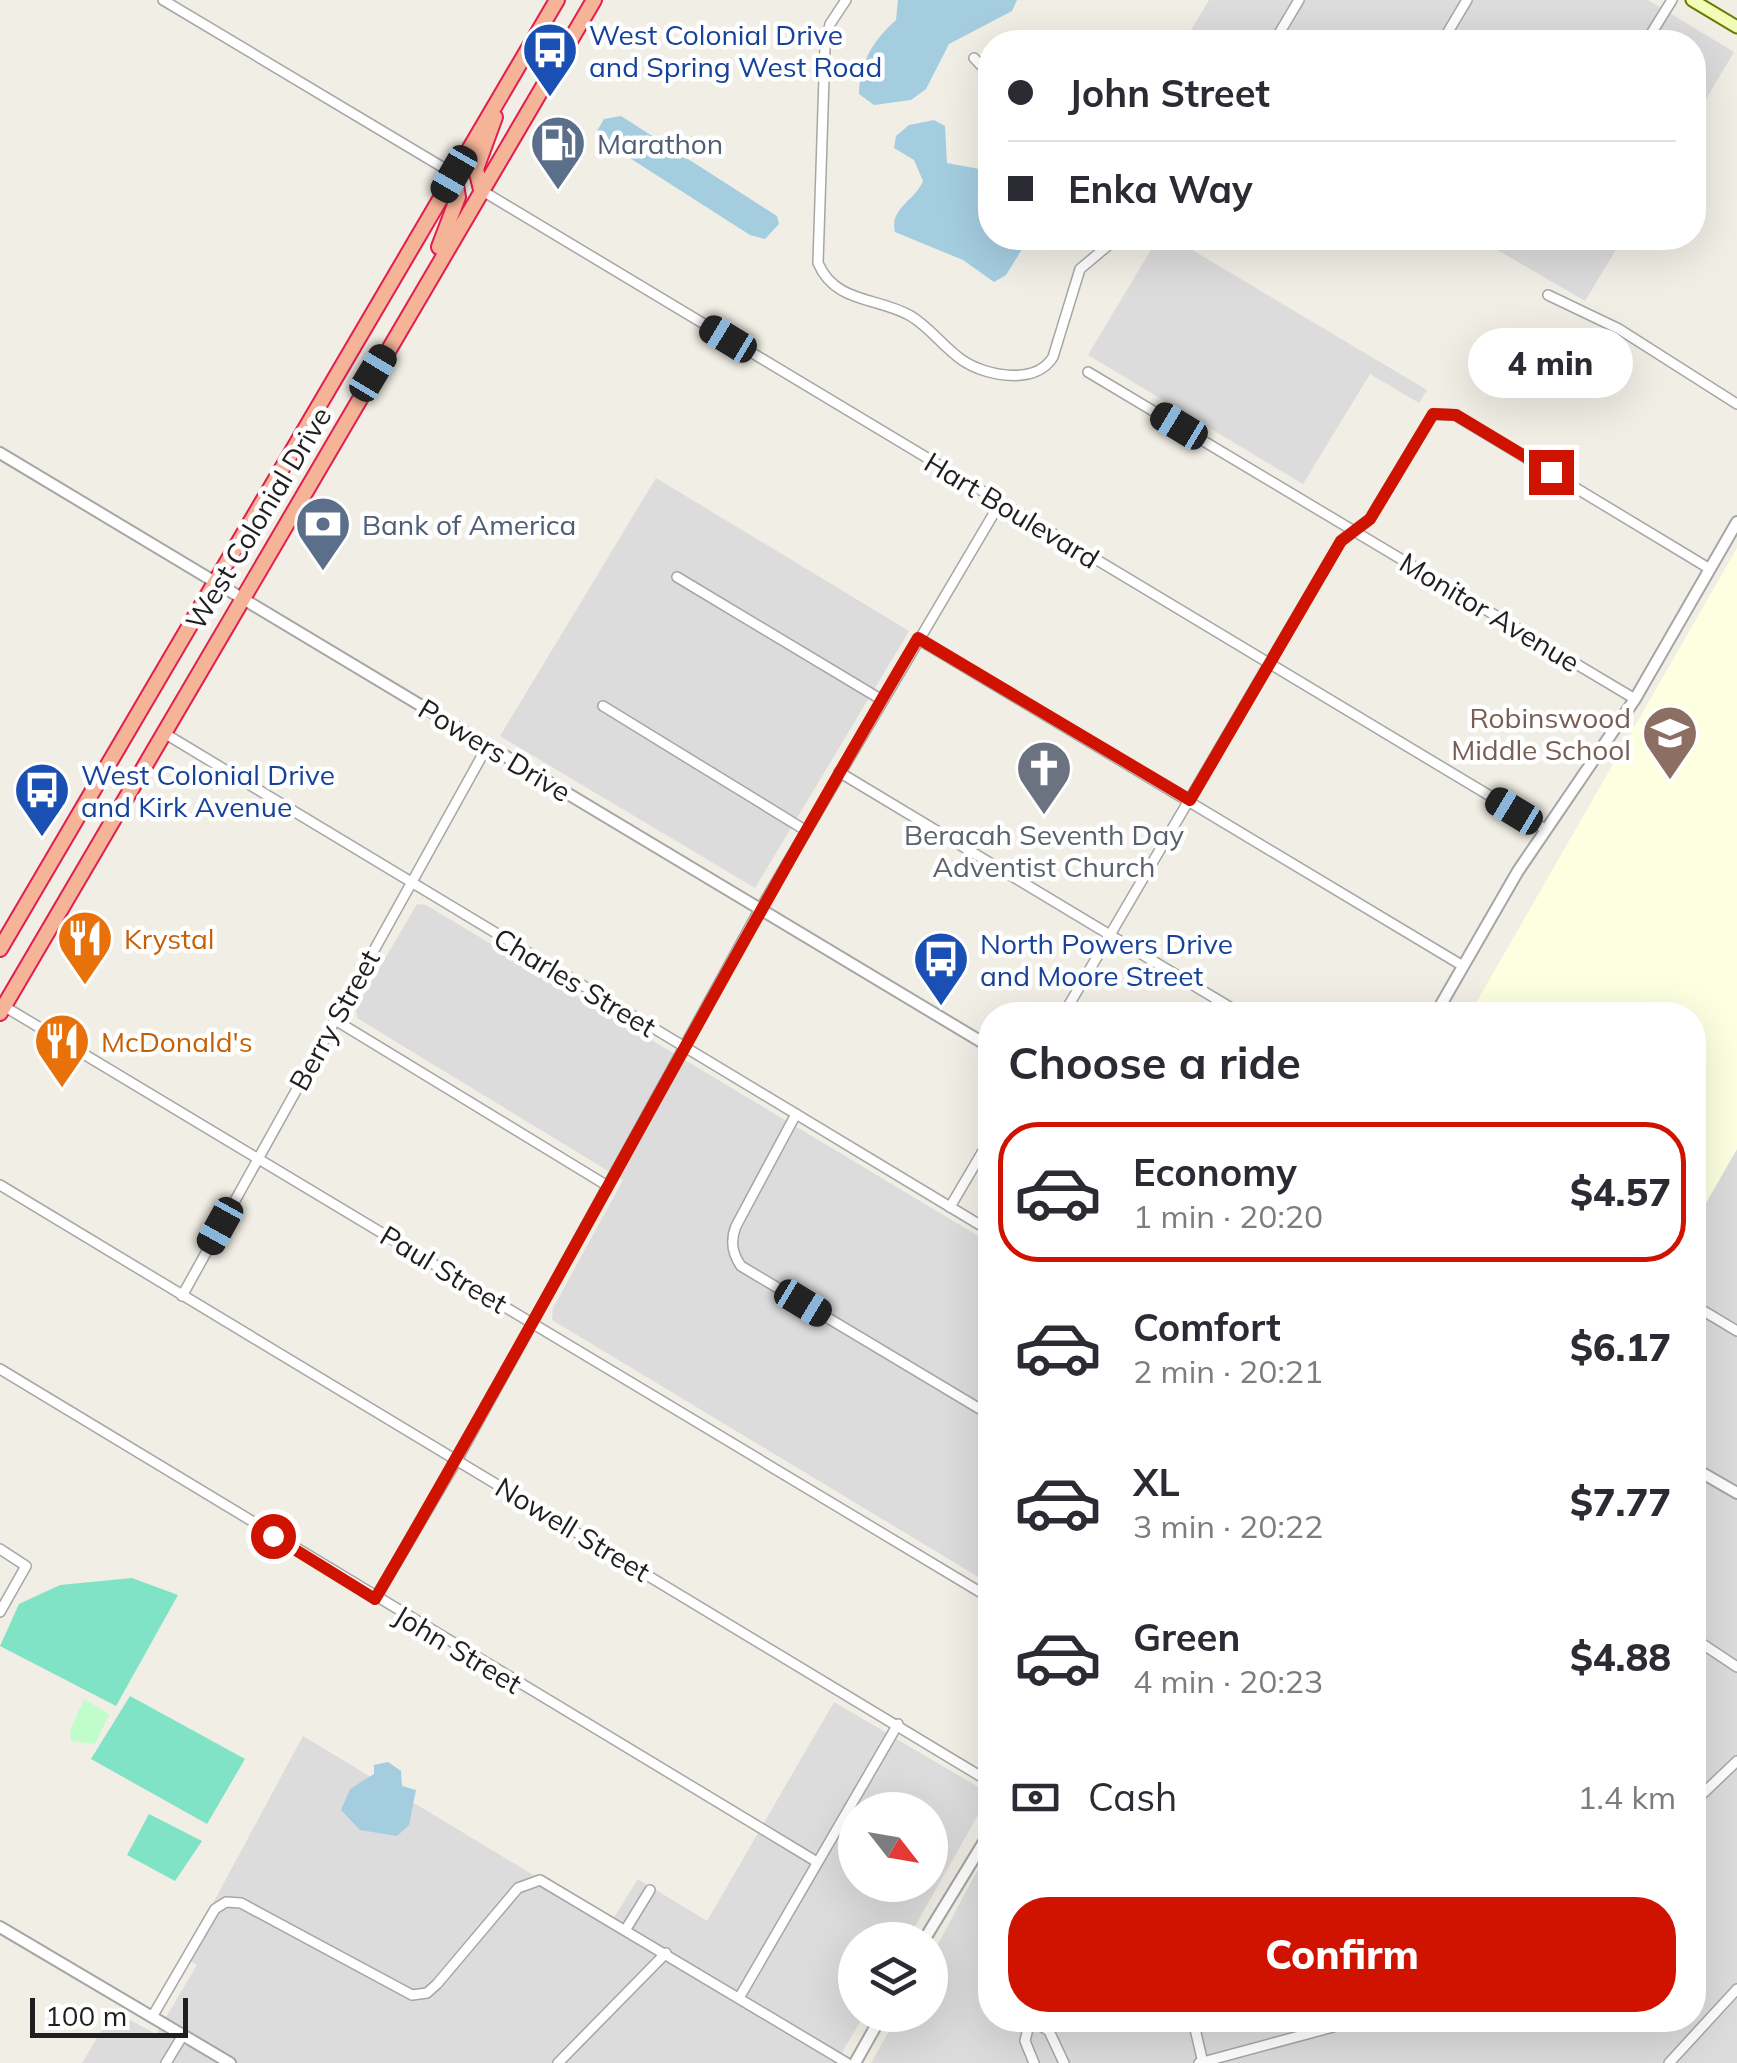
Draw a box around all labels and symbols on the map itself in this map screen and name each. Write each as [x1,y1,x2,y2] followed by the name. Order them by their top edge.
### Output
[589,17,882,84] place label: West Colonial Drive and Spring West Road
[520,20,580,99] bus stop icon: West Colonial Drive and Spring West Road
[528,113,588,192] fuel station icon: Marathon
[597,126,723,161] place label: Marathon
[426,141,482,207] car
[695,311,761,367] car
[1468,327,1634,397] callout: 4 min
[345,340,401,406] car
[1146,398,1212,454] car
[178,400,338,636] street label: West Colonial Drive
[918,444,1106,576] street label: Hart Boulevard
[1529,450,1574,495] route end
[293,494,353,573] bank icon: Bank of America
[362,507,576,542] place label: Bank of America
[1394,545,1586,679] street label: Monitor Avenue
[412,691,578,809] street label: Powers Drive
[1451,700,1631,767] place label: Robinswood Middle School
[1640,703,1700,782] school or university icon: Robinswood Middle School
[1014,738,1074,817] church icon: Beracah Seventh Day Adventist Church
[81,757,335,824] place label: West Colonial Drive and Kirk Avenue
[12,760,72,839] bus stop icon: West Colonial Drive and Kirk Avenue
[1481,783,1547,839] car
[904,817,1184,884] place label: Beracah Seventh Day Adventist Church
[55,908,115,987] restaurant icon: Krystal
[488,920,663,1044] street label: Charles Street
[124,921,214,956] place label: Krystal
[980,926,1233,993] place label: North Powers Drive and Moore Street
[911,929,971,1008] bus stop icon: North Powers Drive and Moore Street
[281,944,387,1096] street label: Berry Street
[32,1011,92,1090] restaurant icon: McDonald's
[101,1024,253,1059] place label: McDonald's
[192,1192,248,1260] car
[374,1217,514,1321] street label: Paul Street
[770,1275,836,1331] car
[489,1469,657,1589] street label: Nowell Street
[251,1514,296,1559] route start
[388,1597,528,1701] street label: John Street
[838,1792,948,1902] north arrow
[30,1993,188,2038] scale bar

